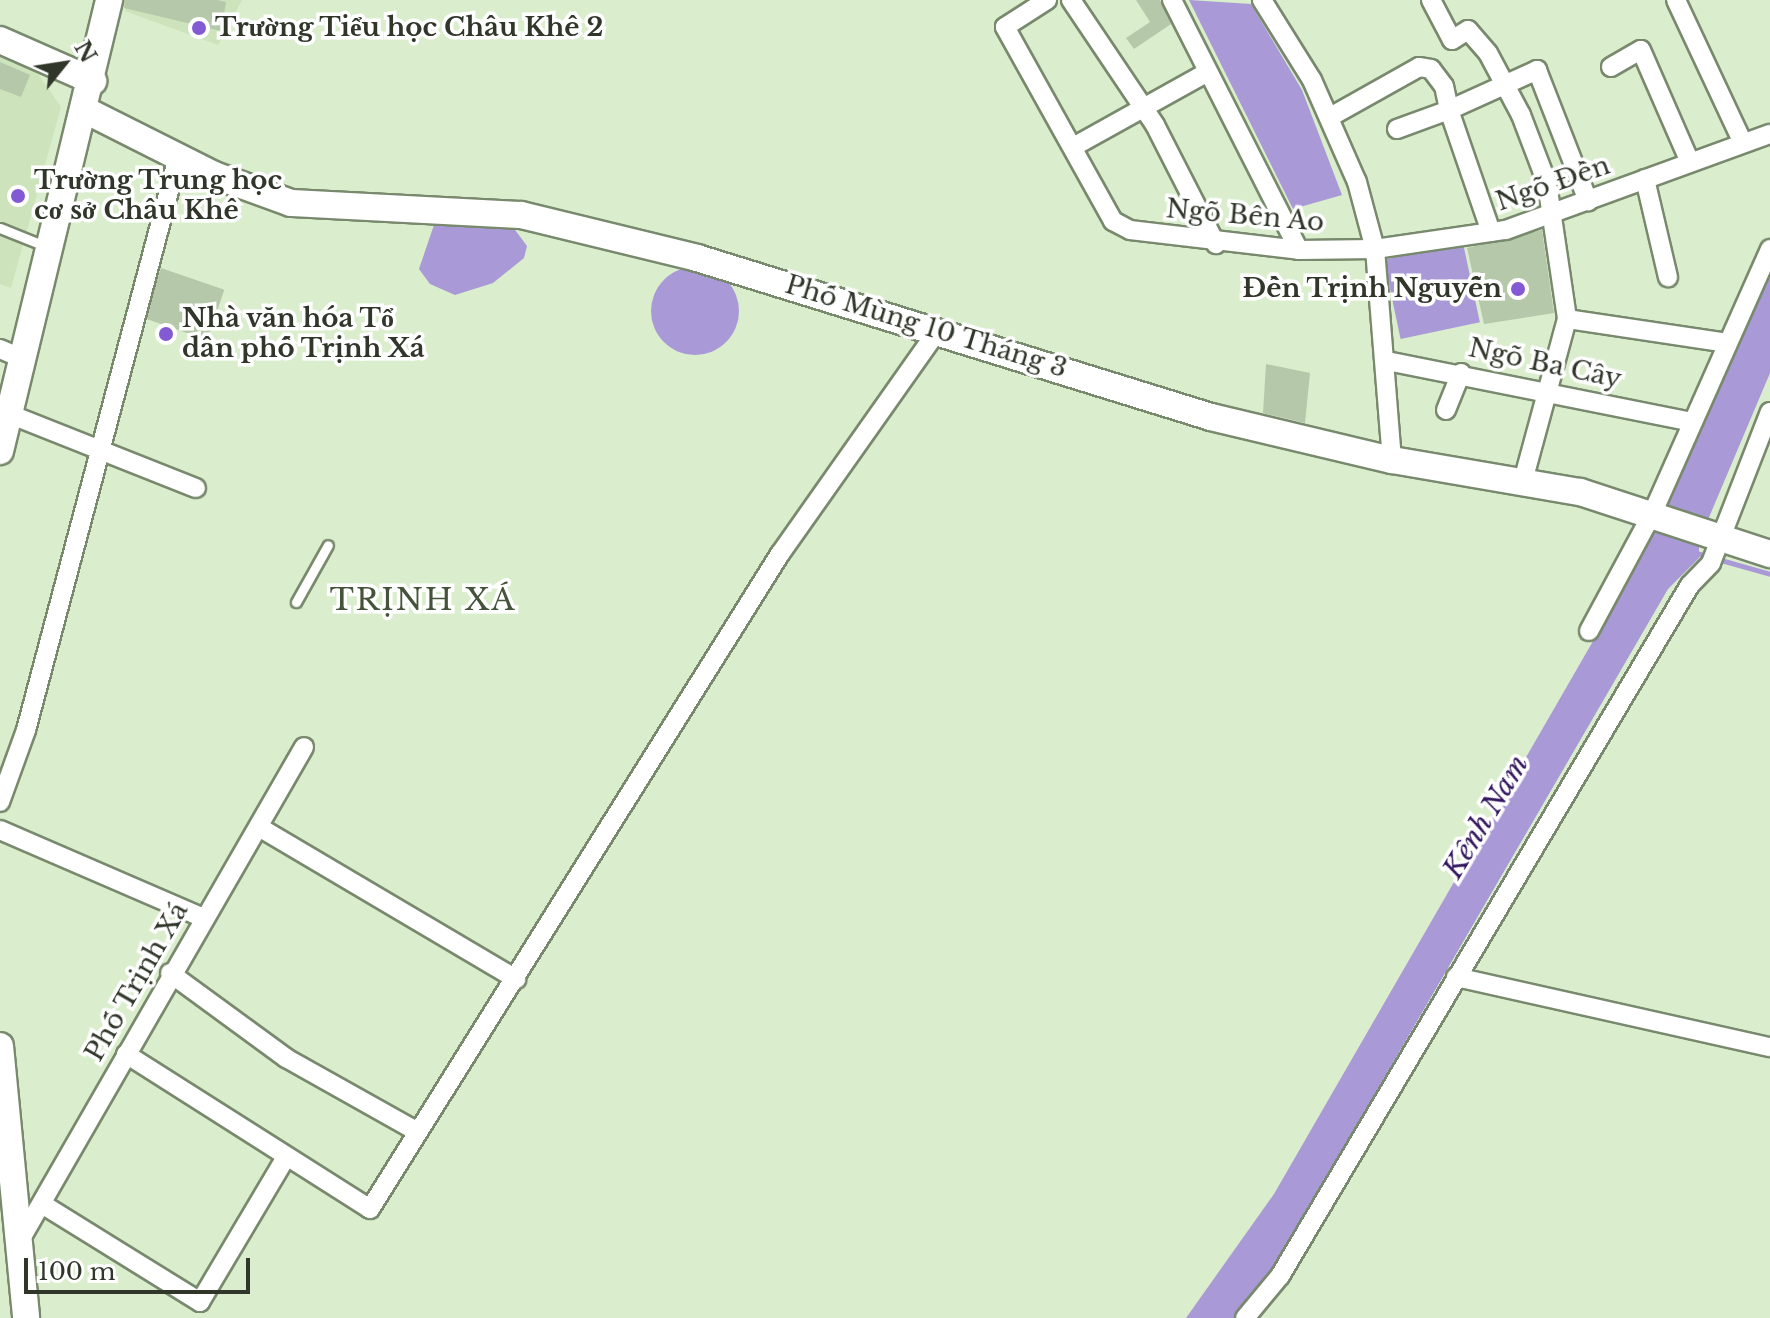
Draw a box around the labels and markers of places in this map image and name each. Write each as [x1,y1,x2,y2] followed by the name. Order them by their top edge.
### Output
[215,12,604,44] place label: Trường Tiểu học Châu Khê 2
[190,19,208,37] marker: Trường Tiểu học Châu Khê 2
[34,165,283,226] place label: Trường Trung học cơ sở Châu Khê
[9,187,27,205] marker: Trường Trung học cơ sở Châu Khê
[1242,273,1502,305] place label: Đền Trịnh Nguyễn
[1509,280,1527,298] marker: Đền Trịnh Nguyễn
[182,303,426,364] place label: Nhà văn hóa Tổ dân phố Trịnh Xá
[157,325,175,343] marker: Nhà văn hóa Tổ dân phố Trịnh Xá

